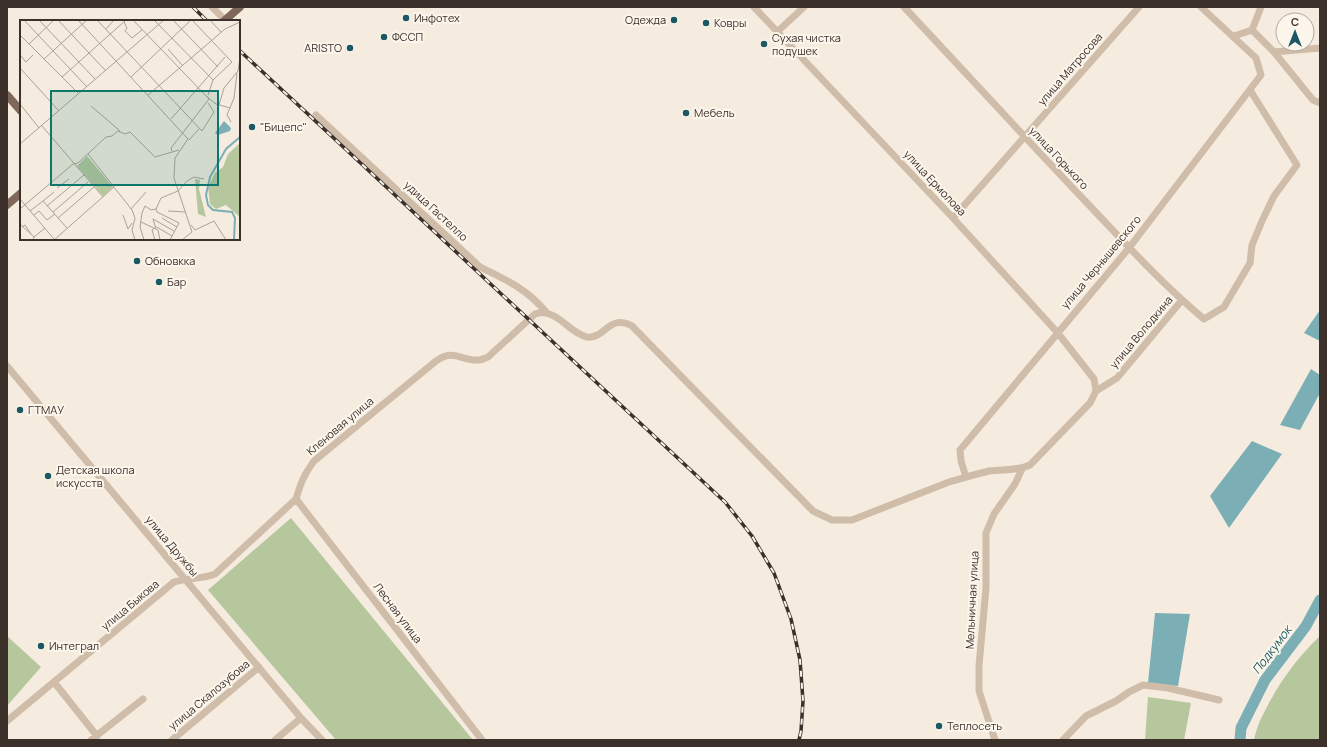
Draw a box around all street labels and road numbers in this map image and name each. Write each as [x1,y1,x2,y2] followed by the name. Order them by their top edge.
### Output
[1034,29,1105,108] street label: улица Матросова
[1026,123,1093,193] street label: улица Горького
[901,146,970,219] street label: улица Ермолова
[401,177,472,244] street label: удица Гастелло
[1057,212,1144,311] street label: улица Чернышевского
[1106,292,1175,371] street label: улица Володкина
[303,393,376,458] street label: Кленовая улица
[143,512,202,579] street label: улица Дружбы
[961,550,982,650] street label: Мельничная улица
[98,576,162,633] street label: улица Быкова
[371,579,426,646] street label: Лесная улица
[165,656,252,733] street label: улица Скалозубова

